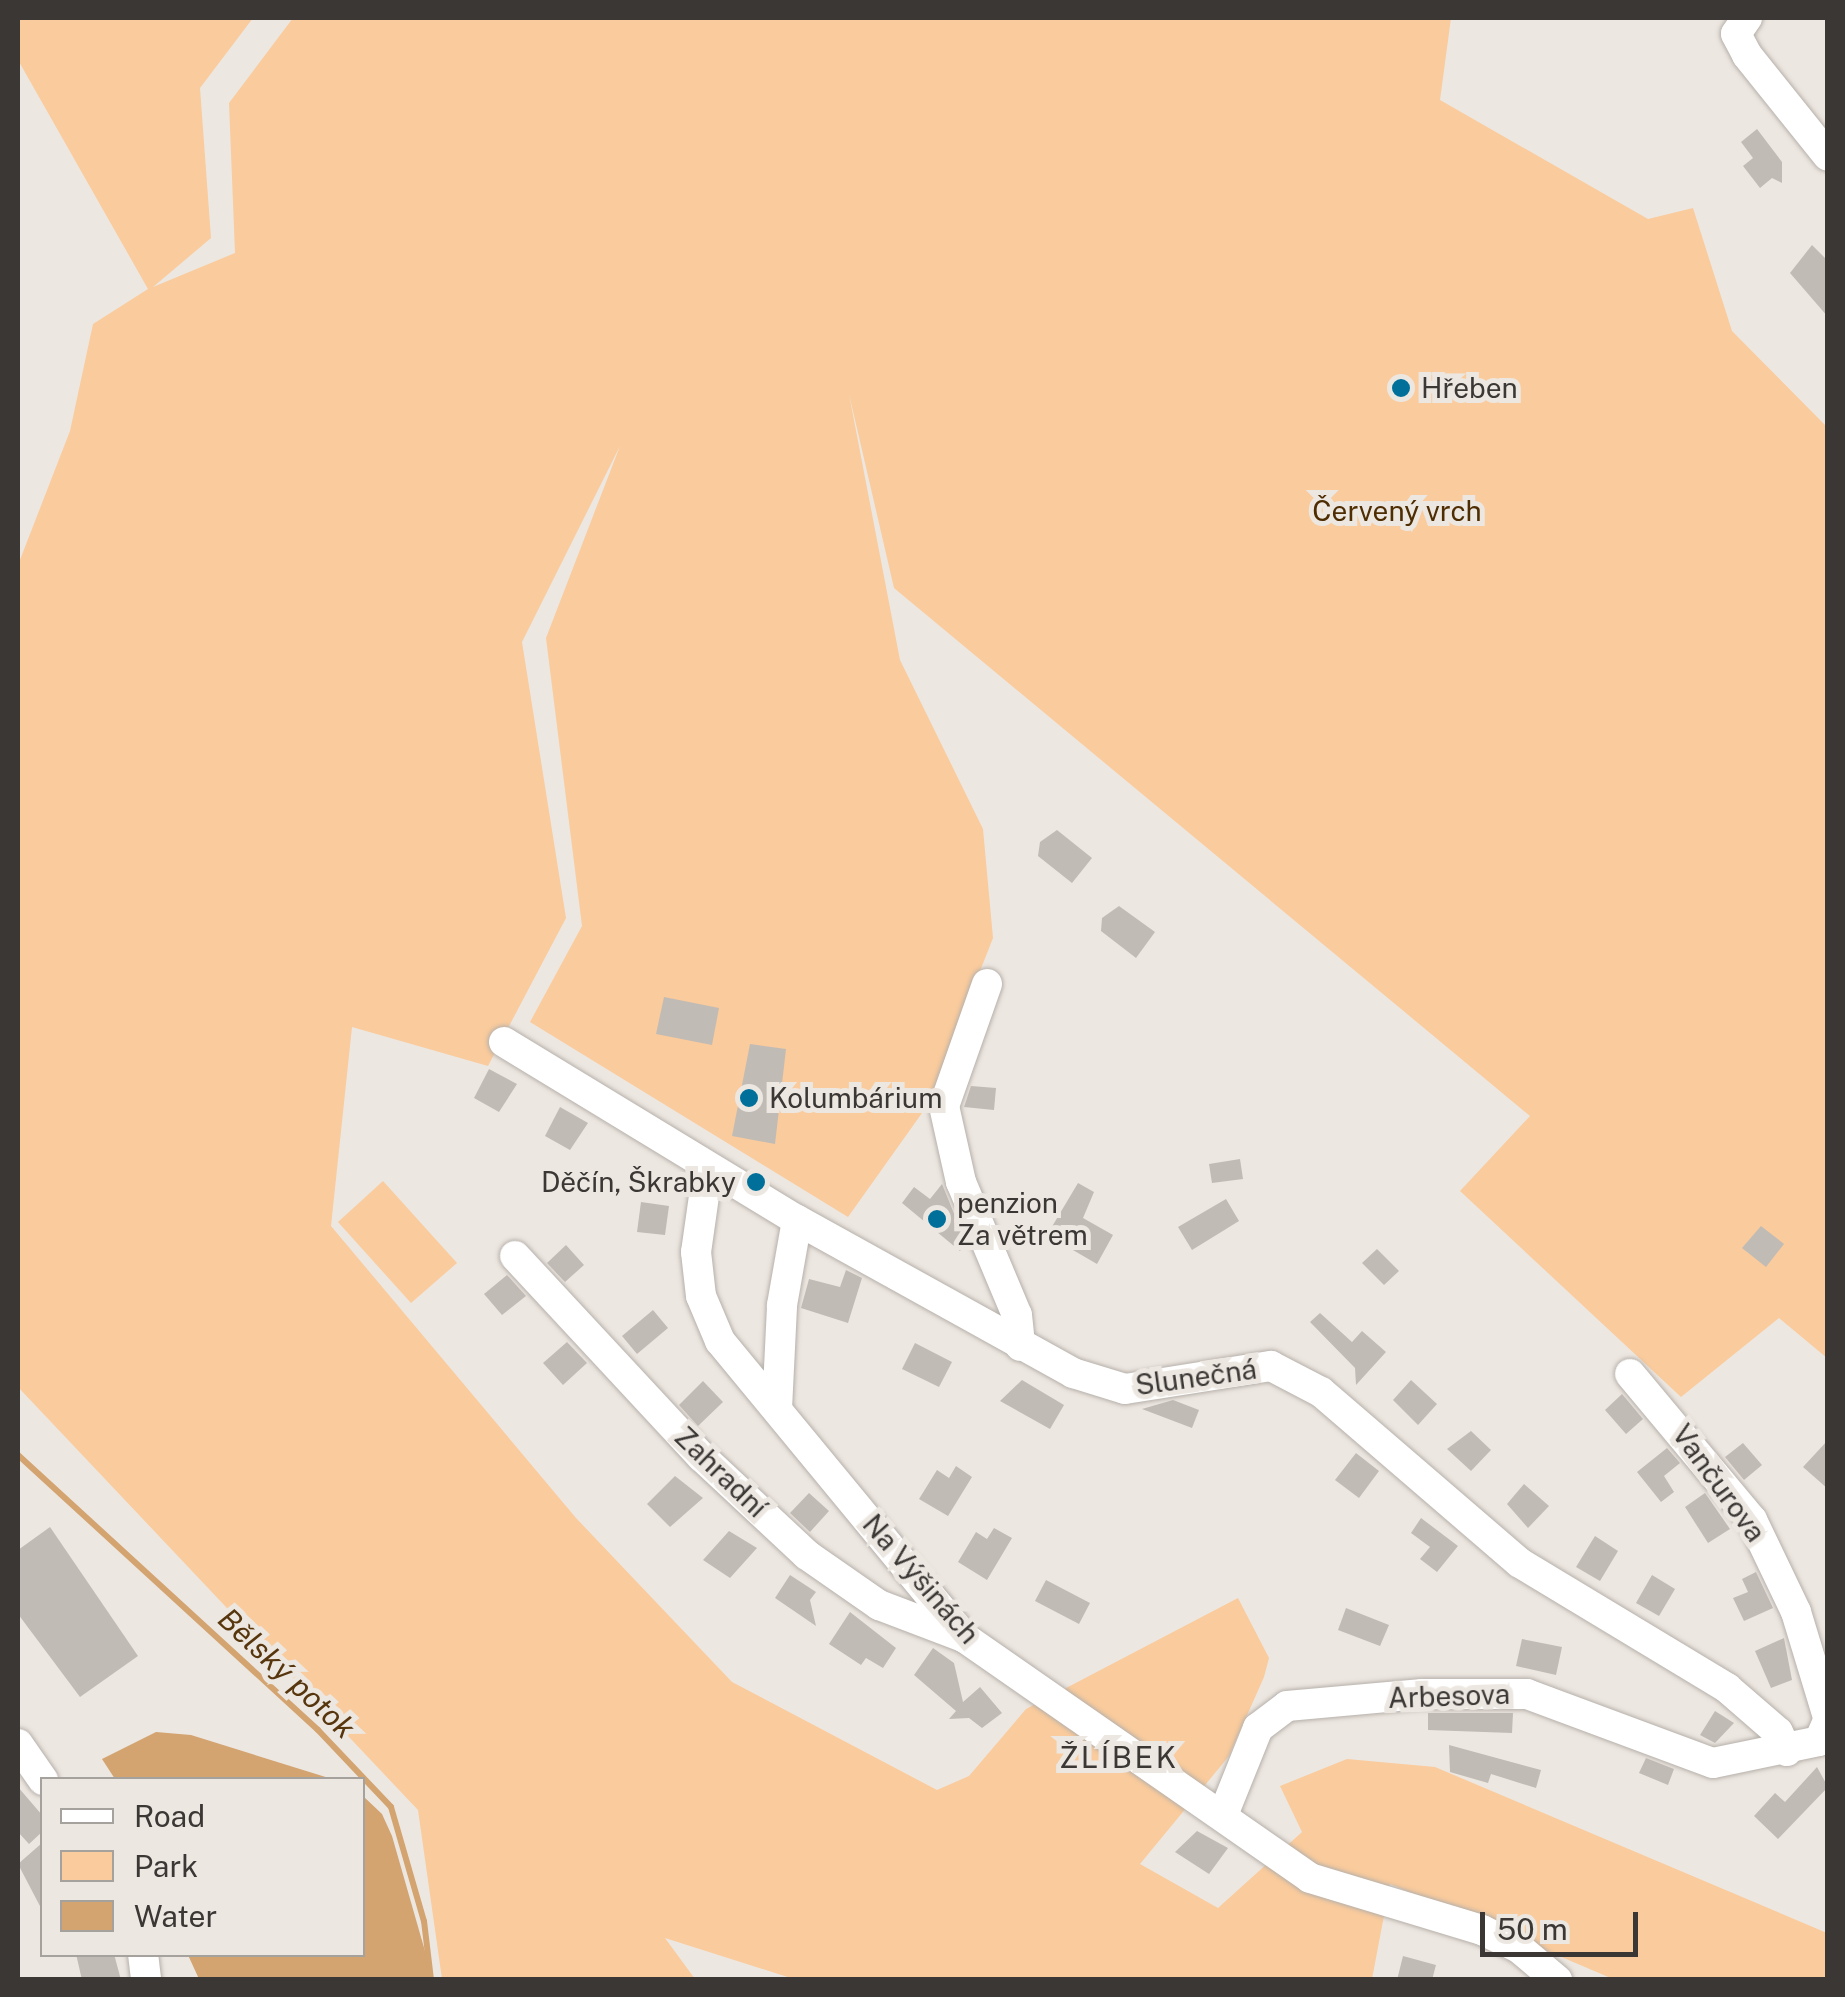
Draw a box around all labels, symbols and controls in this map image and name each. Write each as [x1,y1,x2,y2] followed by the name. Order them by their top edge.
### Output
[1421,371,1518,405] place label: Hřeben
[1390,377,1412,399] marker: Hřeben
[1312,494,1482,528] park label: Červený vrch
[769,1081,942,1115] place label: Kolumbárium
[738,1087,760,1109] marker: Kolumbárium
[541,1165,736,1199] place label: Děčín, Škrabky
[745,1171,767,1193] marker: Děčín, Škrabky
[957,1186,1088,1252] place label: penzion Za větrem
[926,1208,948,1230] marker: penzion Za větrem
[1133,1352,1259,1402] street label: Slunečná
[1665,1418,1773,1548] street label: Vančurova
[668,1420,774,1524] street label: Zahradní
[856,1507,986,1651] street label: Na Výšinách
[211,1600,363,1746] water label: Bělský potok
[1387,1677,1511,1715] street label: Arbesova
[1059,1739,1179,1775] district label: ŽLÍBEK
[40,1777,365,1957] legend
[134,1798,205,1834] text: Road
[134,1848,198,1884] text: Park
[1485,1892,1642,1954] scale bar
[134,1898,217,1934] text: Water
[1497,1911,1568,1947] text: 50 m

